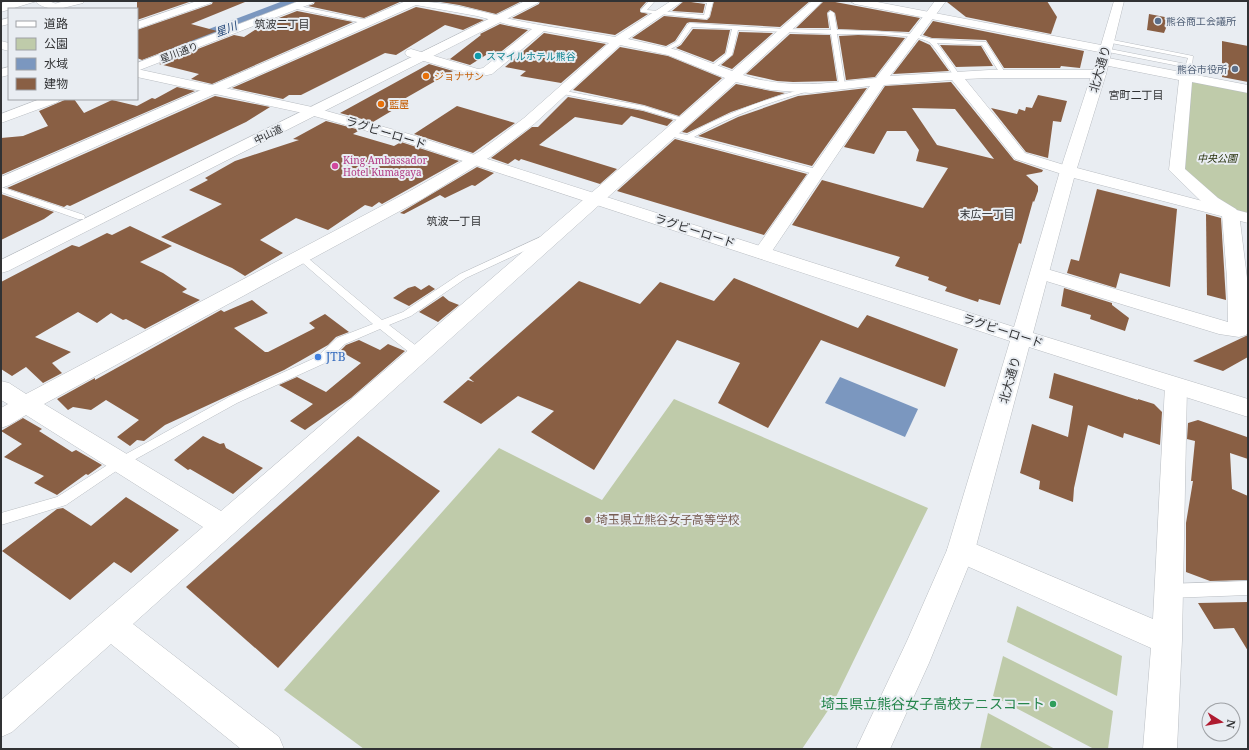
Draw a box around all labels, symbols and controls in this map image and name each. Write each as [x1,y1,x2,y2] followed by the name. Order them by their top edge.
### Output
[8,8,138,100] legend
[1166,14,1236,28] place label: 熊谷商工会議所
[44,15,68,32] text: 道路
[255,16,310,31] district label: 筑波二丁目
[1153,16,1163,26] marker: 熊谷商工会議所
[213,17,240,39] water label: 星川
[44,35,68,52] text: 公園
[158,38,200,66] street label: 星川通り
[1085,43,1114,94] street label: 北大通り
[486,49,576,63] place label: スマイルホテル熊谷
[473,51,483,61] marker: スマイルホテル熊谷
[44,55,68,72] text: 水域
[1177,62,1227,76] place label: 熊谷市役所
[1230,64,1240,74] marker: 熊谷市役所
[434,69,484,83] place label: ジョナサン
[421,71,431,81] marker: ジョナサン
[44,75,68,92] text: 建物
[1109,87,1164,102] district label: 宮町二丁目
[389,97,409,111] place label: 藍屋
[376,99,386,109] marker: 藍屋
[343,112,429,153] street label: ラグビーロード
[251,121,285,147] street label: 中山道
[1197,151,1239,165] park label: 中央公園
[343,153,427,179] place label: King Ambassador Hotel Kumagaya
[330,161,340,171] marker: King Ambassador Hotel Kumagaya
[960,206,1015,221] district label: 末広一丁目
[653,209,738,252] street label: ラグビーロード
[427,213,482,228] district label: 筑波一丁目
[961,309,1046,352] street label: ラグビーロード
[325,348,346,365] place label: JTB
[313,352,323,362] marker: JTB
[995,354,1024,405] street label: 北大通り
[596,511,740,528] place label: 埼玉県立熊谷女子高等学校
[583,515,593,525] marker: 埼玉県立熊谷女子高等学校
[821,694,1045,713] place label: 埼玉県立熊谷女子高校テニスコート
[1048,699,1058,709] marker: 埼玉県立熊谷女子高校テニスコート
[1201,702,1241,742] north arrow
[1223,718,1239,730] text: N

